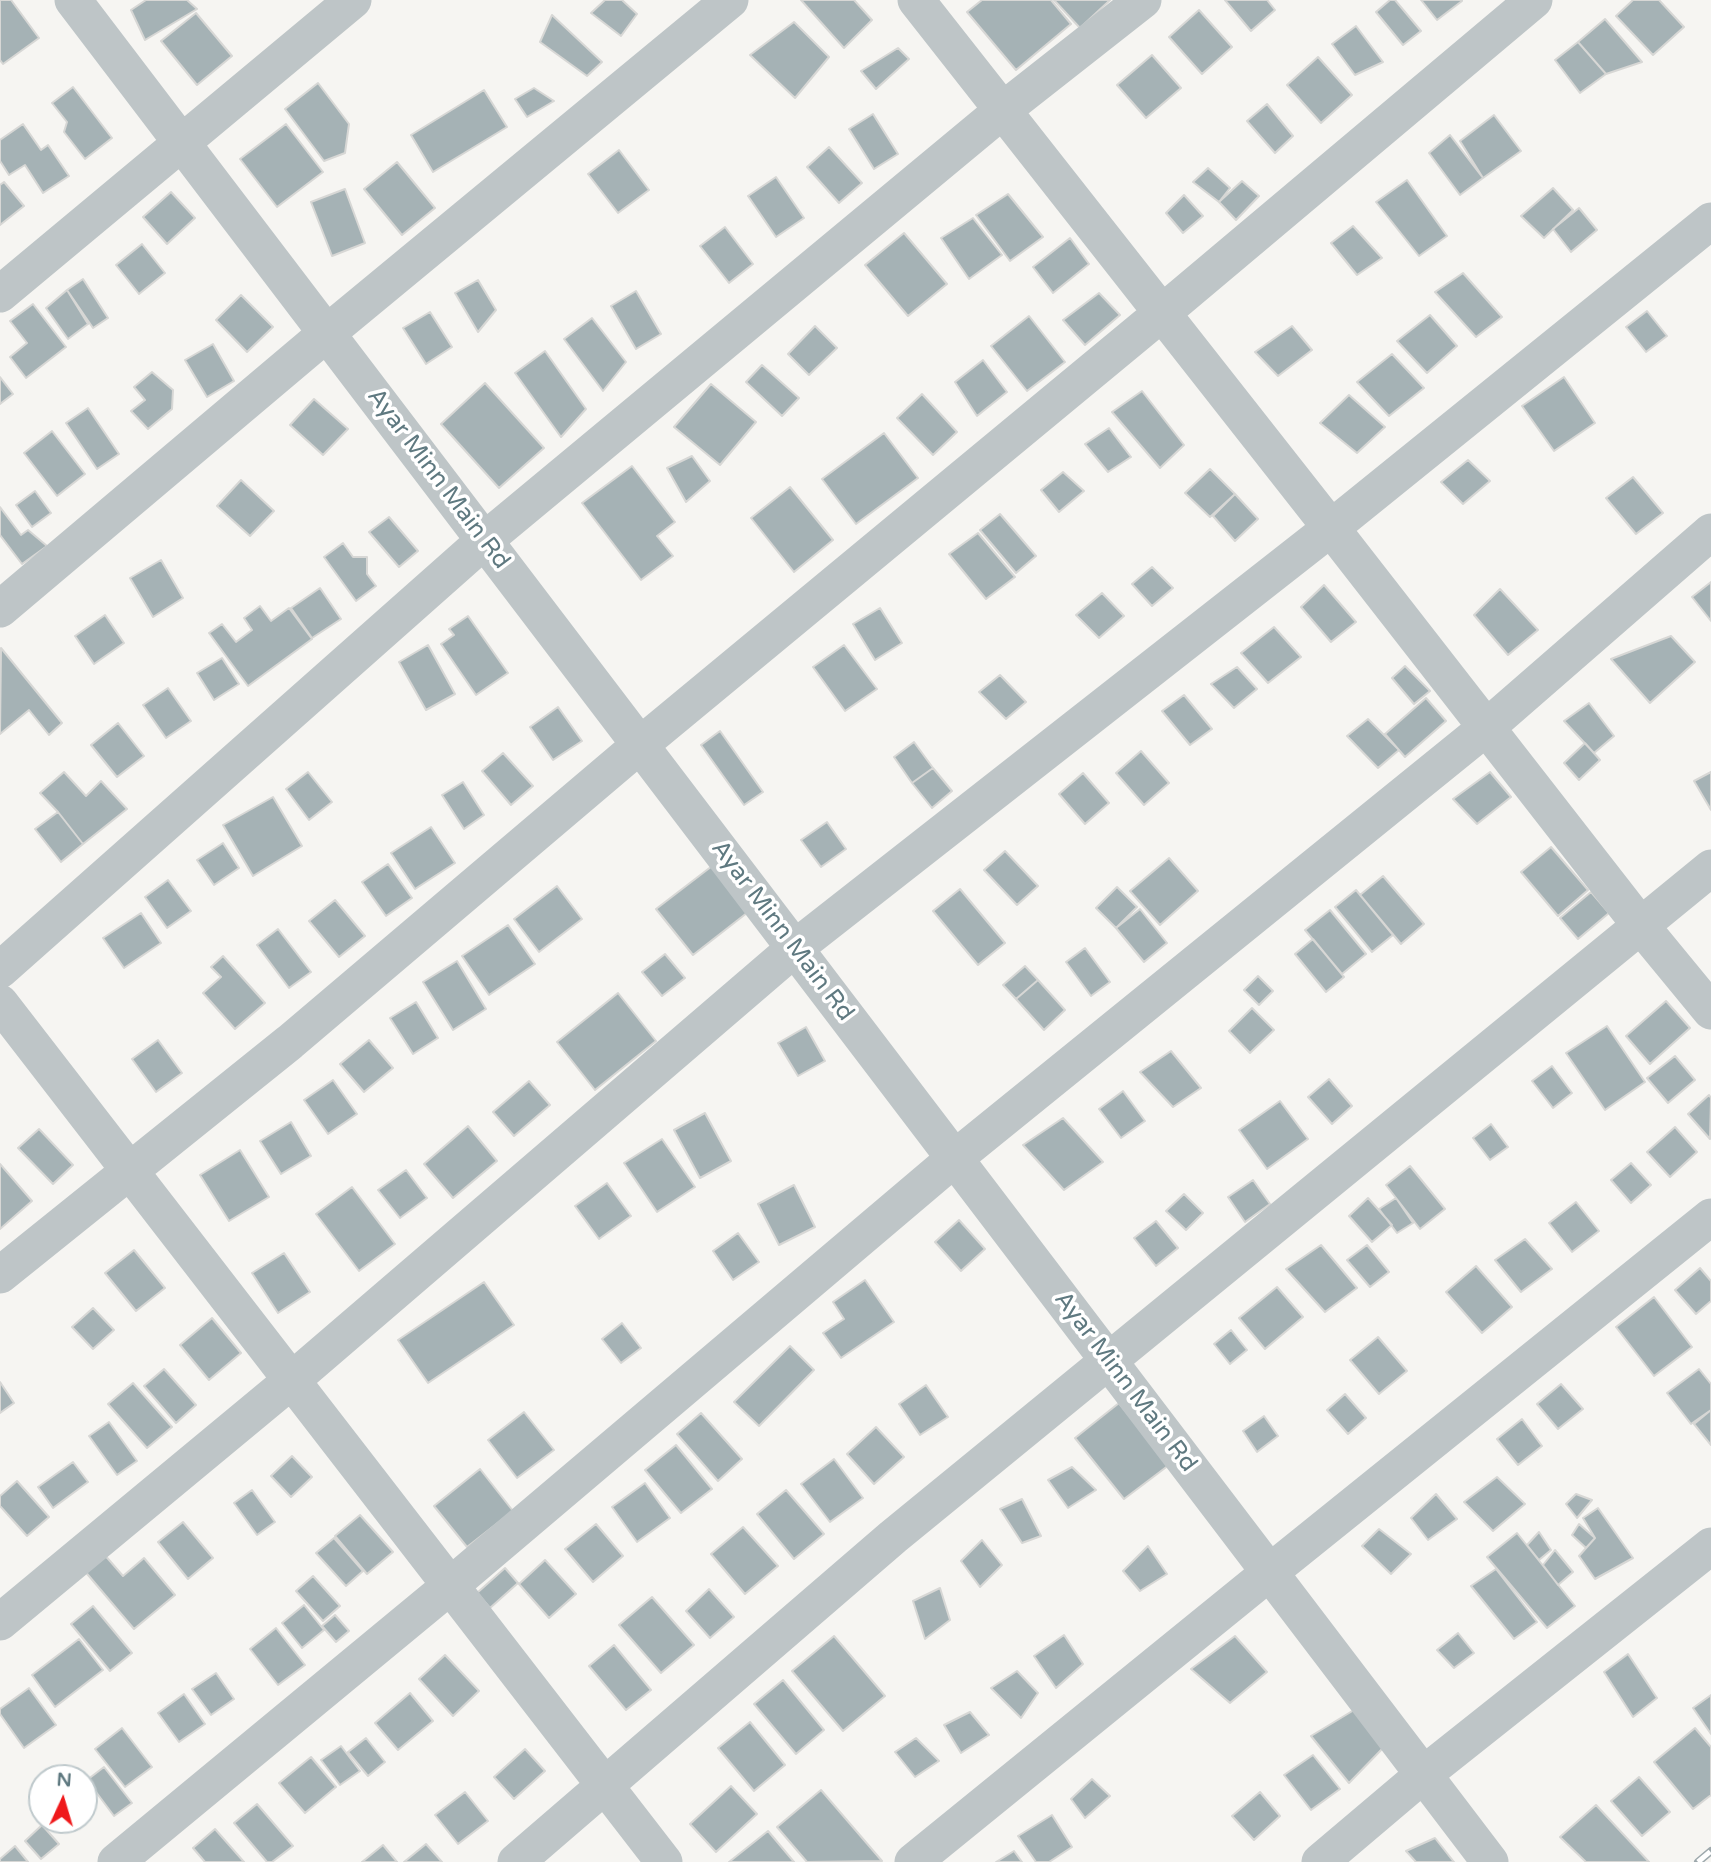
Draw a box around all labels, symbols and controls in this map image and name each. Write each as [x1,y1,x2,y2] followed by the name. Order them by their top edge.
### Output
[361,383,515,575] street label: Ayar Minn Main Rd
[705,835,859,1027] street label: Ayar Minn Main Rd
[1048,1286,1202,1478] street label: Ayar Minn Main Rd
[28,1764,98,1834] north arrow
[56,1769,73,1792] text: N

